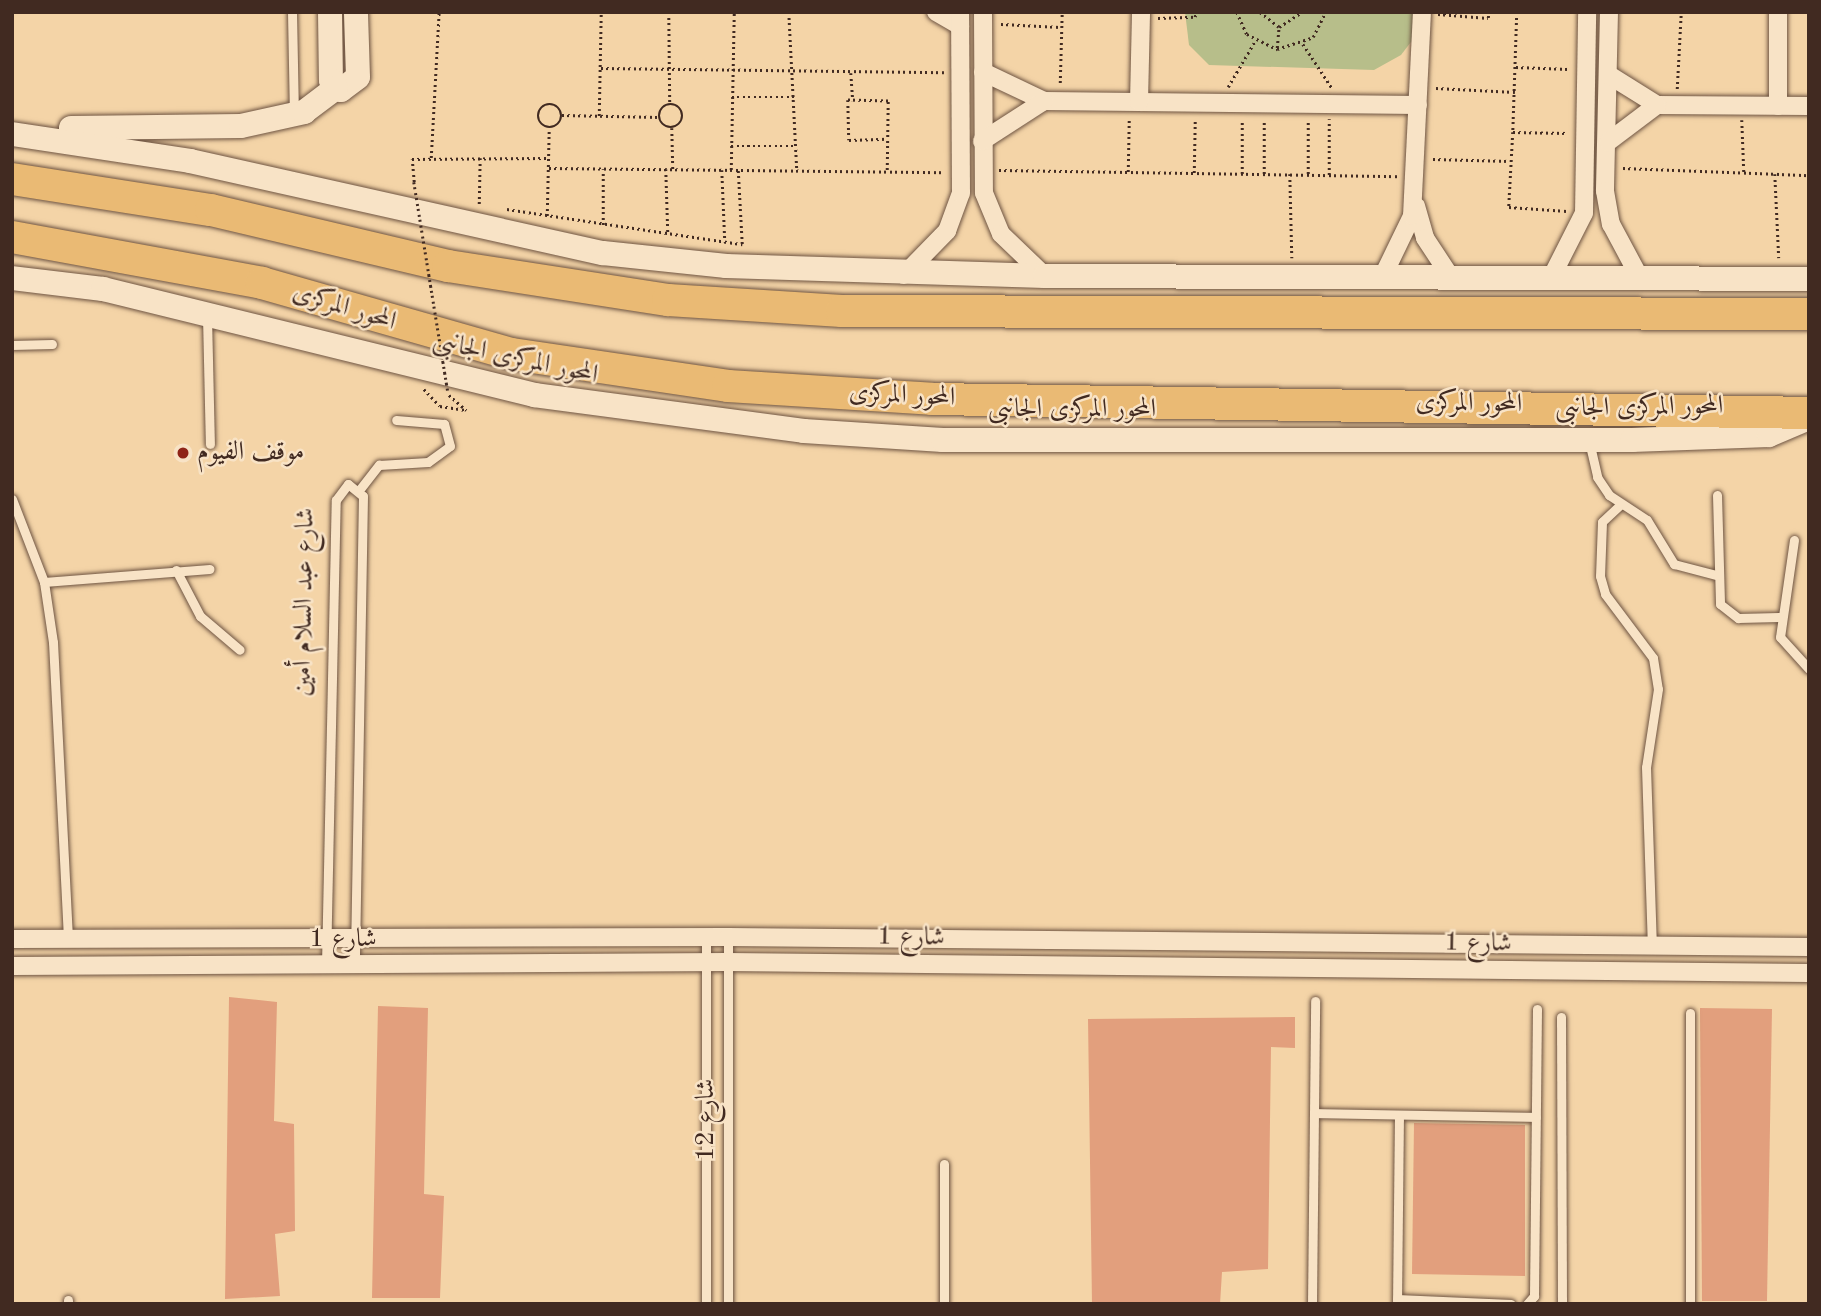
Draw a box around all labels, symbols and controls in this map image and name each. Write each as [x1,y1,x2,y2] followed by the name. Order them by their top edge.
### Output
[288,277,400,339] street label: المحور المركزى
[429,326,601,392] street label: المحور المركزى الجانبى
[848,378,956,414] street label: المحور المركزى
[1415,387,1523,421] street label: المحور المركزى
[1555,391,1723,425] street label: المحور المركزى الجانبى
[988,394,1156,426] street label: المحور المركزى الجانبى
[197,437,304,469] place label: موقف الفيوم
[175,445,191,461] marker: موقف الفيوم
[288,507,322,697] street label: شارع عبد السلام أمين
[877,922,945,954] street label: شارع 1
[309,924,377,956] street label: شارع 1
[1444,928,1512,960] street label: شارع 1
[691,1079,723,1161] street label: شارع 12

